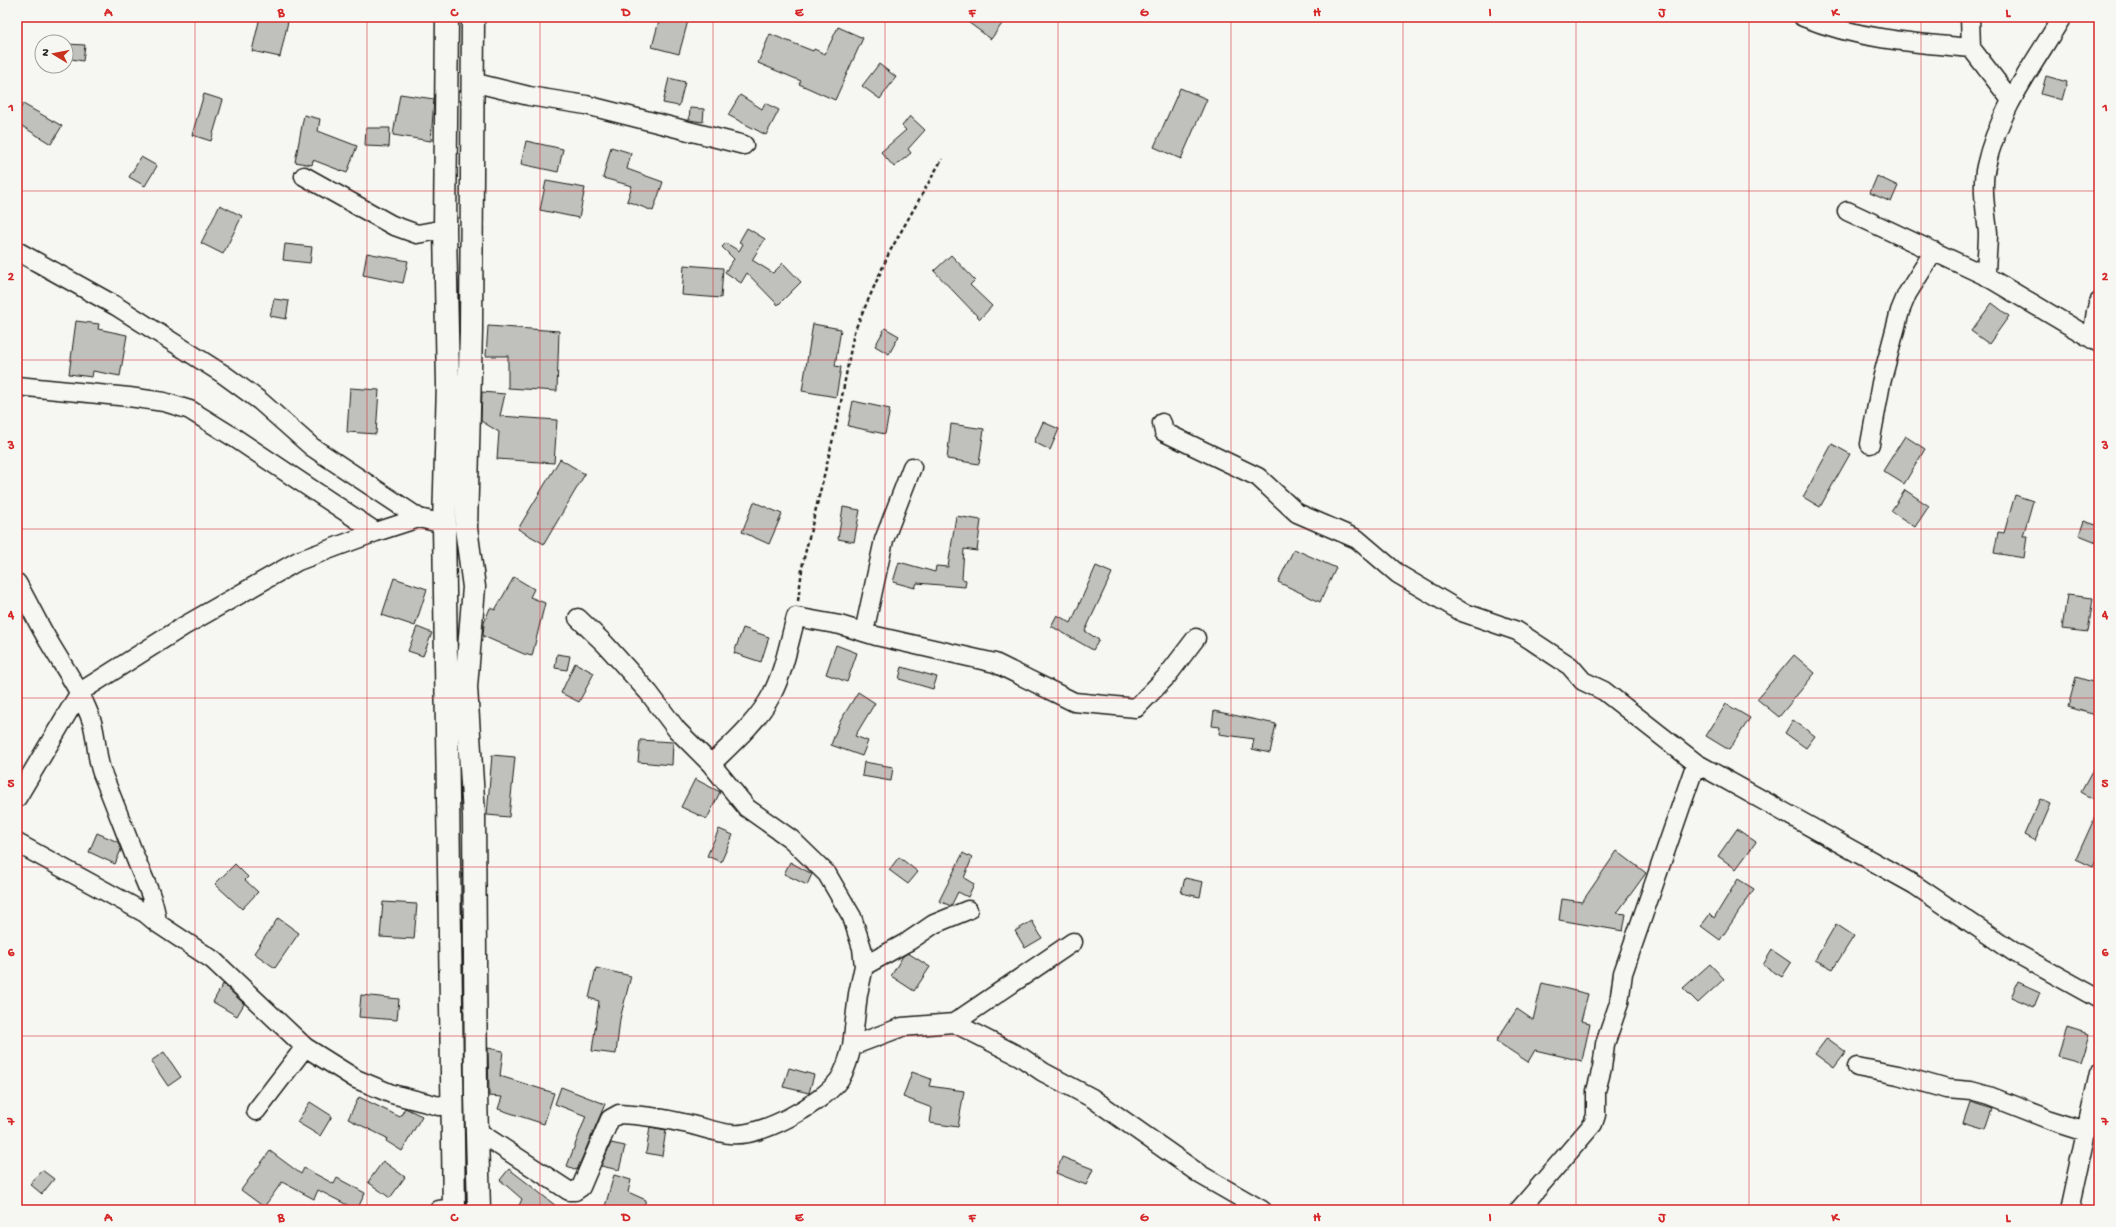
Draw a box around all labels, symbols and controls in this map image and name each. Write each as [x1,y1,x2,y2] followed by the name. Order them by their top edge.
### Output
[103,6,113,21] text: A
[277,6,286,21] text: B
[449,6,459,21] text: C
[621,6,631,21] text: D
[795,6,804,21] text: E
[968,6,977,21] text: F
[1140,6,1149,21] text: G
[1313,6,1321,21] text: H
[1488,6,1492,21] text: I
[1658,6,1667,21] text: J
[1830,6,1840,21] text: K
[2006,6,2012,21] text: L
[34,34,74,74] north arrow
[40,48,53,57] text: N
[7,101,14,116] text: 1
[2101,101,2108,116] text: 1
[8,270,15,285] text: 2
[2102,270,2109,285] text: 2
[7,439,15,454] text: 3
[2101,439,2109,454] text: 3
[7,608,15,623] text: 4
[2101,608,2109,623] text: 4
[8,777,15,792] text: 5
[2102,777,2109,792] text: 5
[8,946,15,961] text: 6
[2102,946,2109,961] text: 6
[7,1115,16,1130] text: 7
[2101,1115,2110,1130] text: 7
[103,1211,113,1226] text: A
[277,1211,286,1226] text: B
[449,1211,459,1226] text: C
[621,1211,631,1226] text: D
[795,1211,804,1226] text: E
[968,1211,977,1226] text: F
[1140,1211,1149,1226] text: G
[1313,1211,1321,1226] text: H
[1488,1211,1492,1226] text: I
[1658,1211,1667,1226] text: J
[1830,1211,1840,1226] text: K
[2006,1211,2012,1226] text: L

